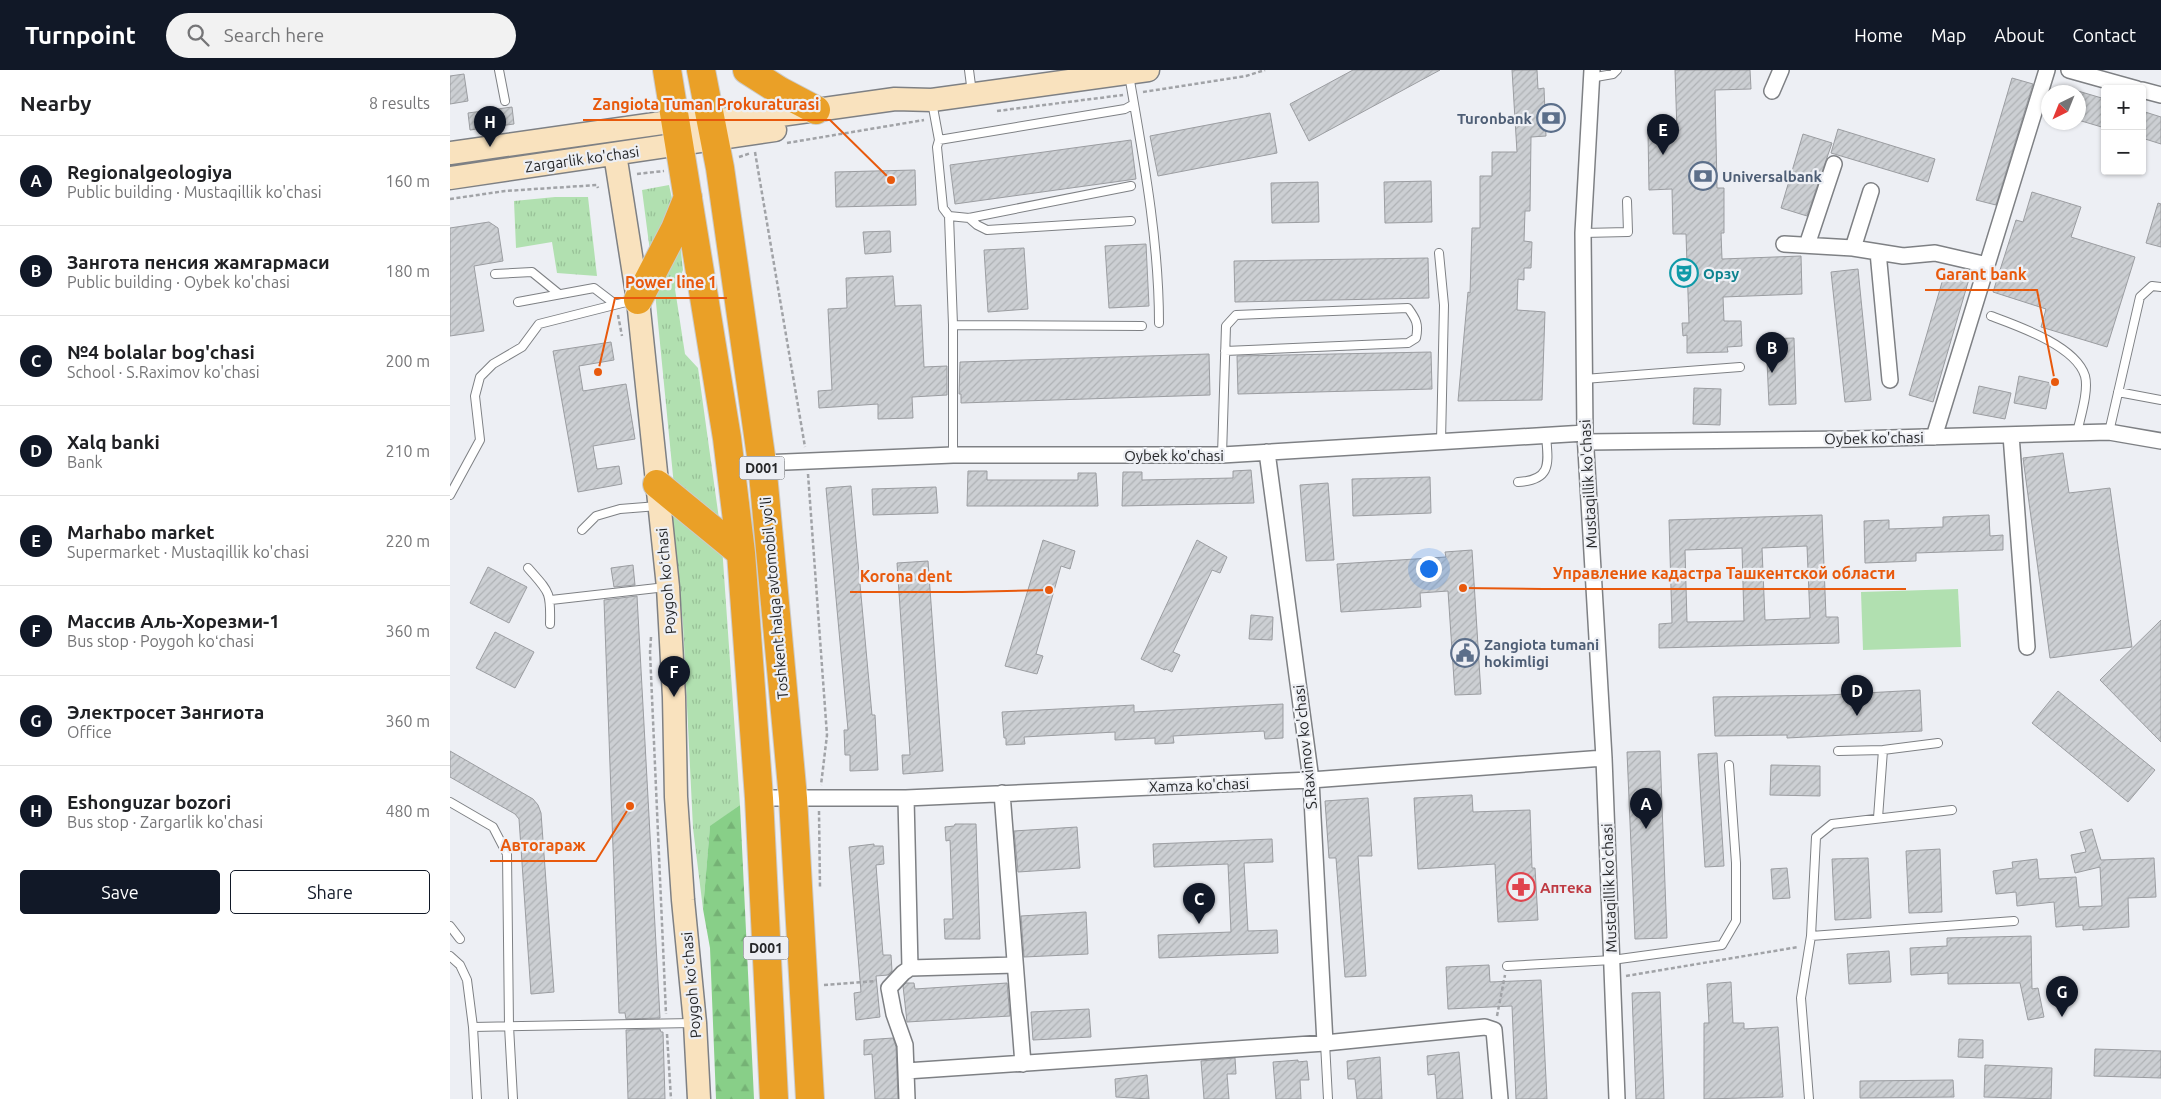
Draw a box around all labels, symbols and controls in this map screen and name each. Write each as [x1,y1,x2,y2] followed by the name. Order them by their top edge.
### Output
[166,13,516,58] search box
[184,21,212,49] icon: search
[25,22,136,49] text: Turnpoint
[224,24,324,46] text: Search here
[1854,25,1903,45] text: Home
[1931,25,1966,45] text: Map
[1994,25,2044,45] text: About
[2072,25,2136,45] text: Contact
[2041,85,2086,130] north arrow
[2101,85,2146,175] map controls
[2101,85,2146,130] button: +
[583,89,830,120] callout: Zangiota Tuman Prokuraturasi
[20,91,91,115] text: Nearby
[369,94,430,112] text: 8 results
[592,95,820,113] text: Zangiota Tuman Prokuraturasi
[1536,103,1566,133] bank icon: Turonbank
[474,106,506,147] pin: H
[1457,110,1533,127] place label: Turonbank
[1647,114,1679,155] pin: E
[2101,130,2146,175] button: −
[524,143,640,175] street label: Zargarlik ko'chasi
[67,161,232,183] text: Regionalgeologiya
[1688,161,1718,191] bank icon: Universalbank
[1722,168,1823,185] place label: Universalbank
[30,172,42,190] text: A
[385,172,430,190] text: 160 m
[67,183,322,201] text: Public building · Mustaqillik ko'chasi
[67,251,330,273] text: Зангота пенсия жамгармаси
[1669,258,1699,288] theatre icon: Орзу
[1925,259,2037,290] callout: Garant bank
[31,262,41,280] text: B
[385,262,430,280] text: 180 m
[1703,265,1739,282] place label: Орзу
[1935,265,2027,283] text: Garant bank
[615,267,727,298] callout: Power line 1
[67,273,290,291] text: Public building · Oybek ko'chasi
[625,273,717,291] text: Power line 1
[1756,332,1788,373] pin: B
[67,341,255,363] text: №4 bolalar bog'chasi
[31,352,41,370] text: C
[385,352,430,370] text: 200 m
[67,363,260,381] text: School · S.Raximov ko'chasi
[1576,419,1600,549] street label: Mustaqillik ko'chasi
[1824,429,1924,447] street label: Oybek ko'chasi
[67,431,160,453] text: Xalq banki
[30,442,42,460] text: D
[385,442,430,460] text: 210 m
[1124,447,1224,464] street label: Oybek ko'chasi
[67,453,103,471] text: Bank
[740,456,784,479] road number: D001
[757,496,791,700] street label: Toshkent halqa avtomobil yo'li
[67,521,215,543] text: Marhabo market
[653,527,679,635] street label: Poygoh koʻchasi
[31,532,41,550] text: E
[385,532,430,550] text: 220 m
[67,543,309,561] text: Supermarket · Mustaqillik ko'chasi
[1416,556,1442,582] your location
[1543,558,1906,589] callout: Управление кадастра Ташкентской области
[850,561,962,592] callout: Korona dent
[1553,564,1895,582] text: Управление кадастра Ташкентской области
[860,567,952,585] text: Korona dent
[67,610,280,632] text: Массив Аль-Хорезми-1
[32,622,41,640] text: F
[385,622,430,640] text: 360 m
[67,632,254,650] text: Bus stop · Poygoh koʻchasi
[1484,636,1599,670] place label: Zangiota tumani hokimligi
[1450,638,1480,668] public building icon: Zangiota tumani hokimligi
[658,656,690,697] pin: F
[1841,675,1873,716] pin: D
[1290,684,1320,810] street label: S.Raximov ko'chasi
[67,701,264,723] text: Электросет Зангиота
[30,712,42,730] text: G
[385,712,430,730] text: 360 m
[67,723,112,741] text: Office
[1148,775,1250,795] street label: Xamza ko'chasi
[1630,788,1662,829] pin: A
[67,791,231,813] text: Eshonguzar bozori
[30,802,42,820] text: H
[385,802,430,820] text: 480 m
[67,813,263,831] text: Bus stop · Zargarlik ko'chasi
[1598,823,1620,953] street label: Mustaqillik ko'chasi
[490,830,596,861] callout: Автогараж
[500,836,586,854] text: Автогараж
[20,870,220,914] button: Save
[230,870,430,914] button: Share
[1506,872,1536,902] pharmacy icon: Аптека
[1540,879,1592,896] place label: Аптека
[1183,883,1215,924] pin: C
[678,931,704,1039] street label: Poygoh koʻchasi
[744,936,788,960] road number: D001
[2046,976,2078,1017] pin: G

